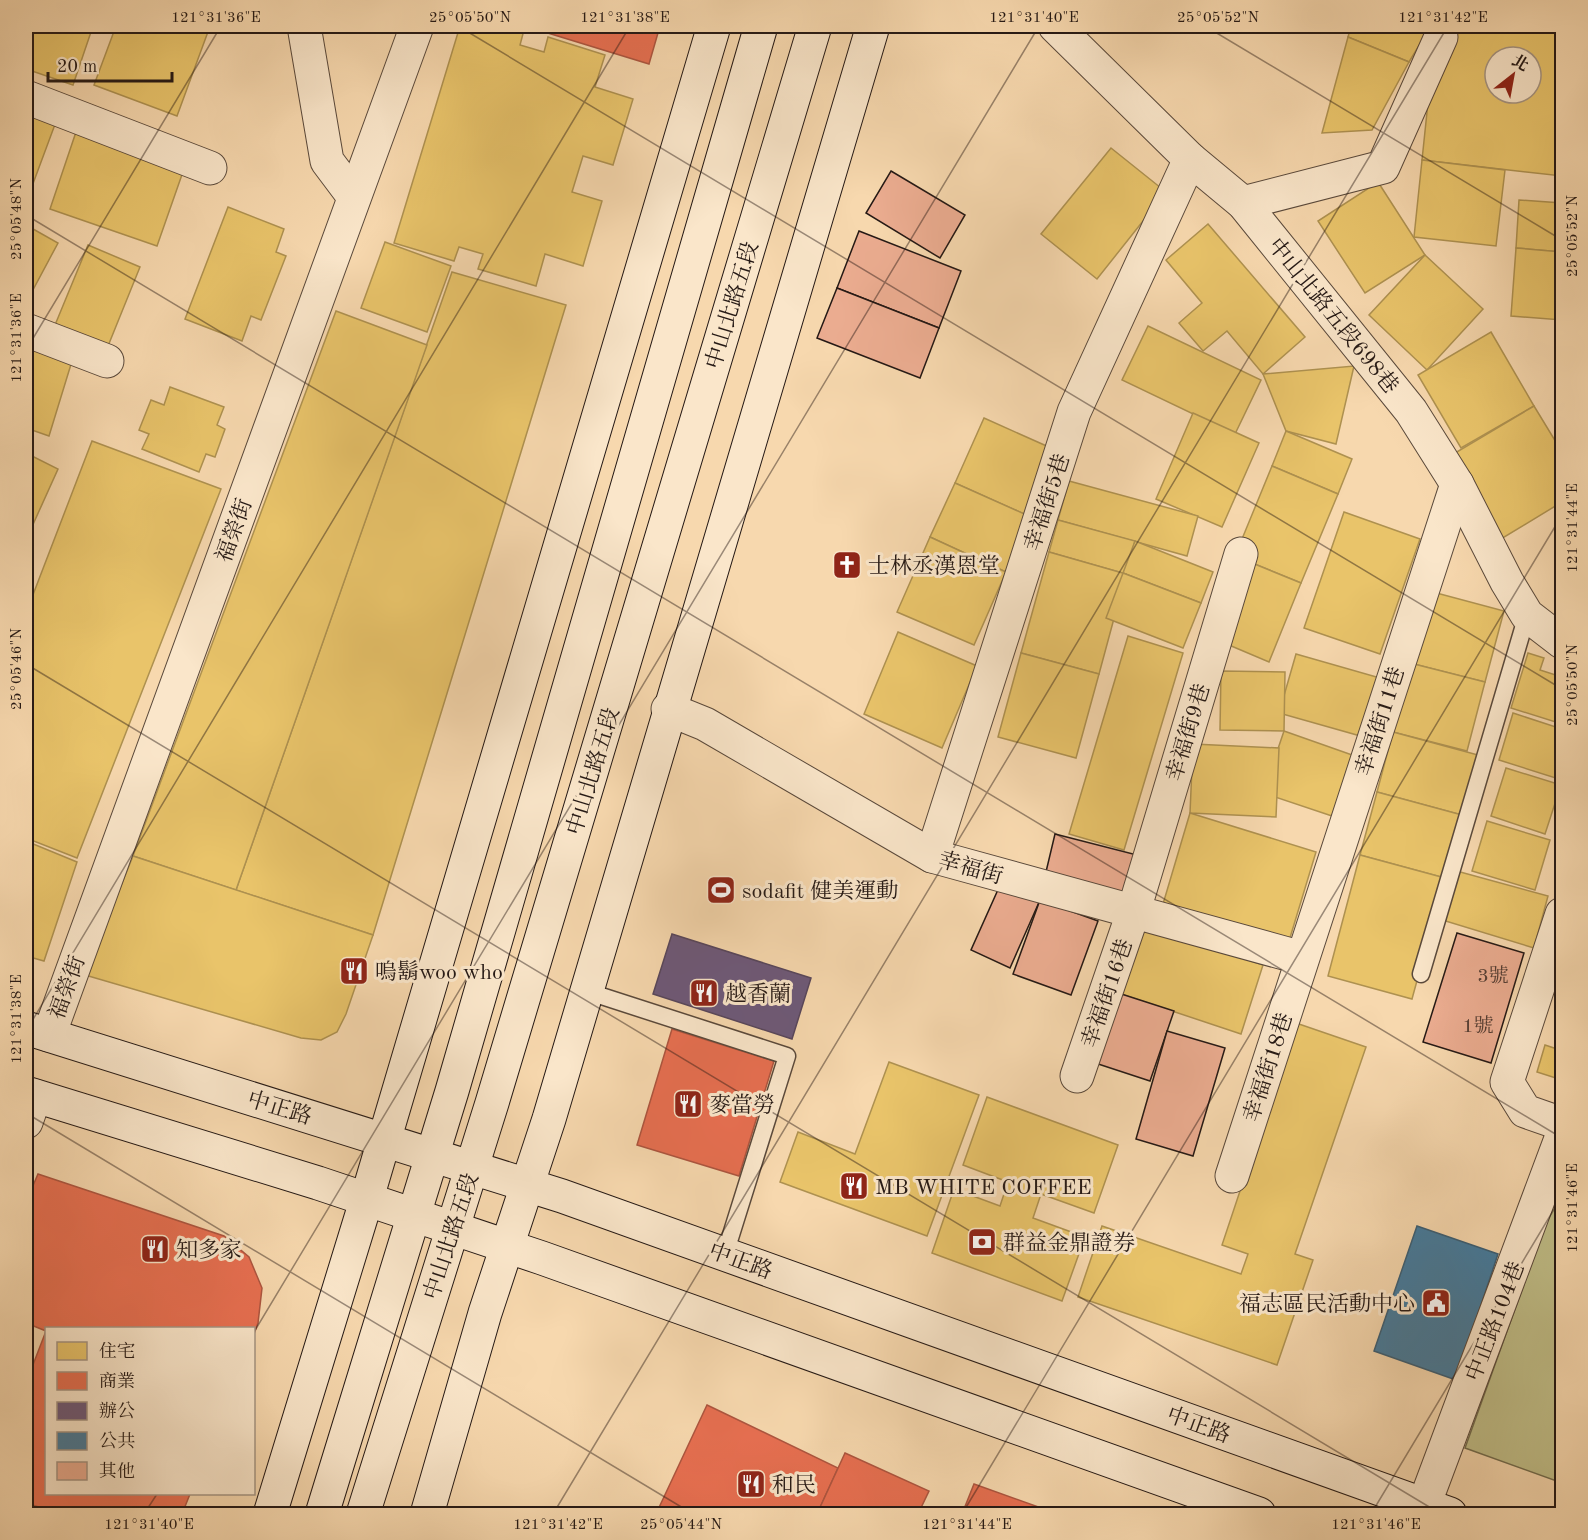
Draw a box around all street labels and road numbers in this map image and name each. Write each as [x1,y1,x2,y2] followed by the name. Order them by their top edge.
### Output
[1263,233,1403,398] street label: 中山北路五段698巷
[701,239,763,372] street label: 中山北路五段
[1020,451,1074,554] street label: 幸福街5巷
[211,495,257,565] street label: 福榮街
[1351,664,1409,779] street label: 幸福街11巷
[1162,681,1214,784] street label: 幸福街9巷
[562,705,624,838] street label: 中山北路五段
[936,847,1006,889] street label: 幸福街
[1077,936,1137,1051] street label: 幸福街16巷
[44,952,90,1022] street label: 福榮街
[1239,1010,1297,1125] street label: 幸福街18巷
[245,1087,315,1129] street label: 中正路
[419,1170,483,1303] street label: 中山北路五段
[706,1238,776,1284] street label: 中正路
[1461,1258,1529,1385] street label: 中正路104巷
[1164,1402,1234,1448] street label: 中正路

